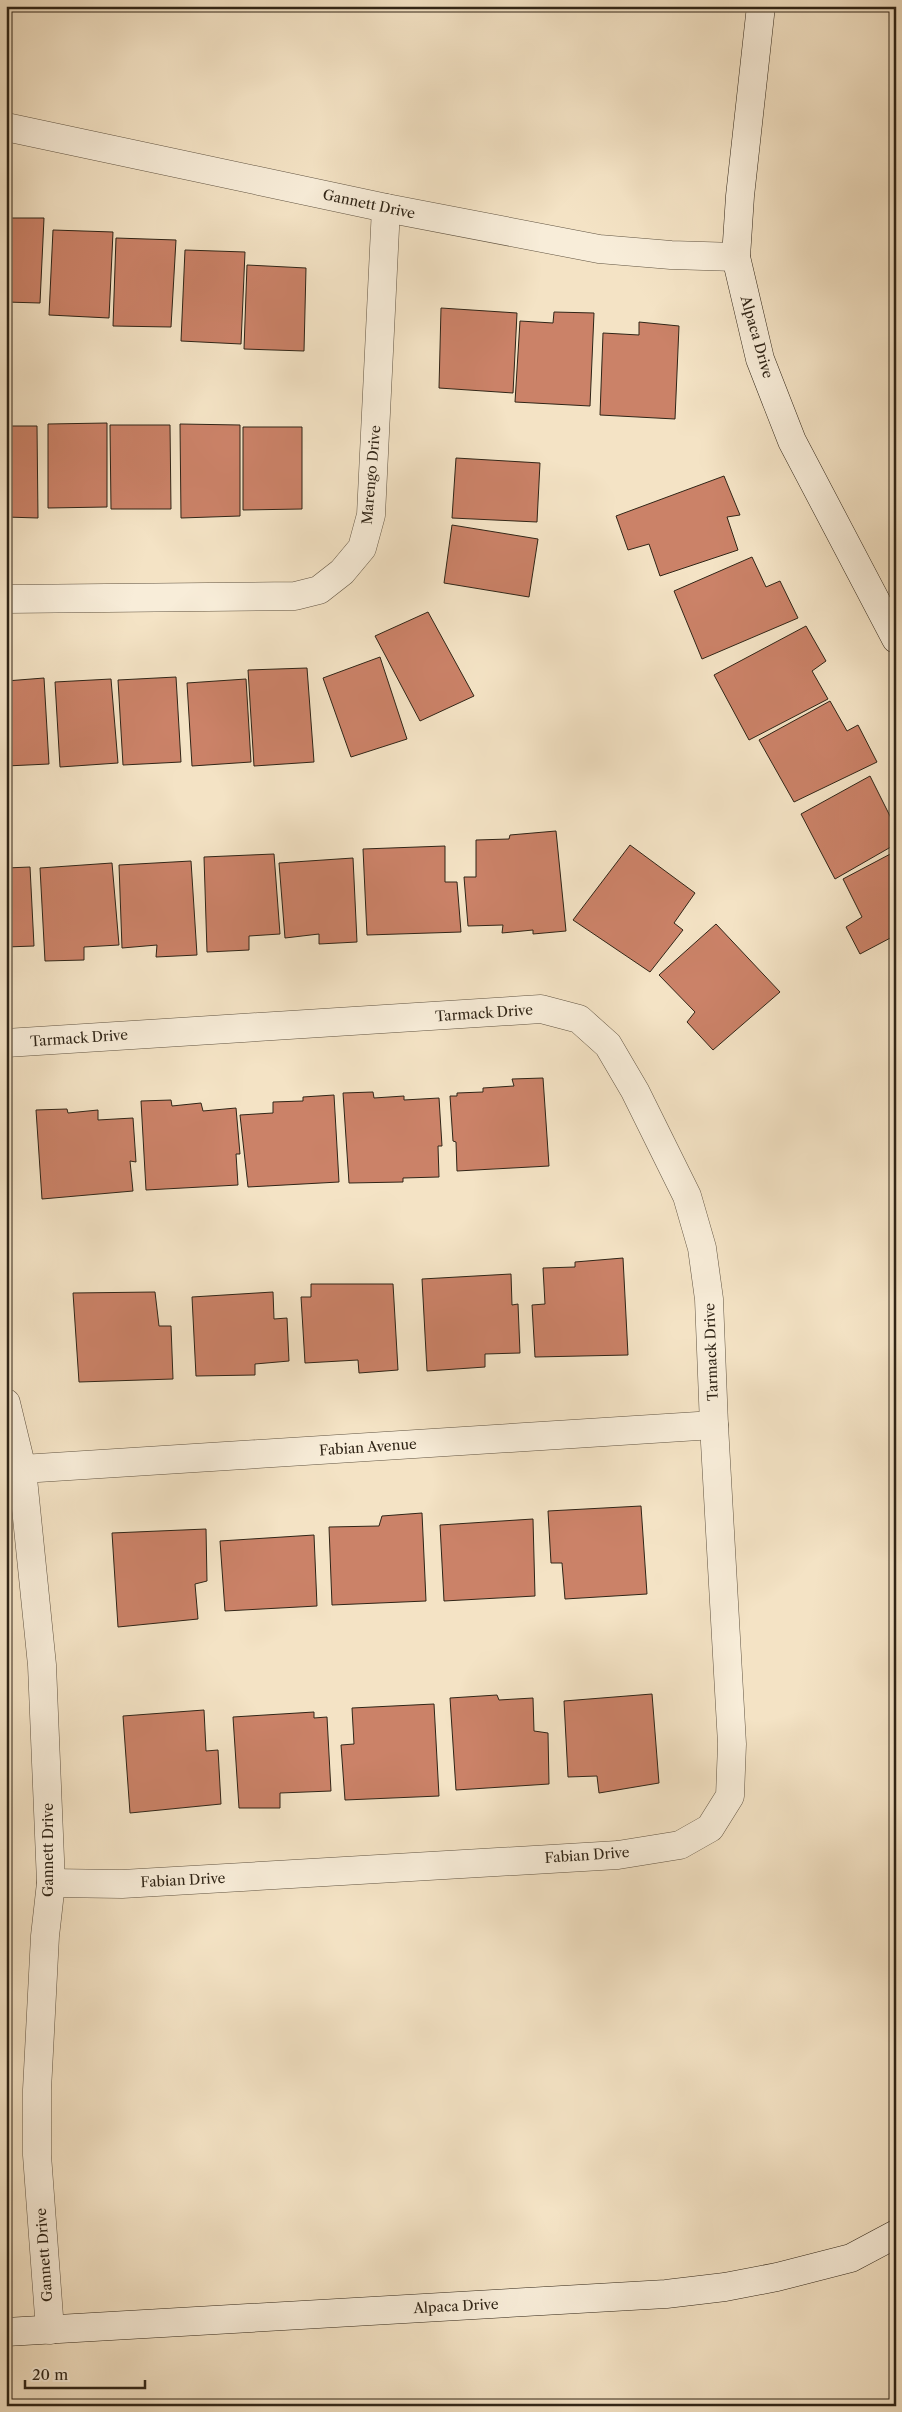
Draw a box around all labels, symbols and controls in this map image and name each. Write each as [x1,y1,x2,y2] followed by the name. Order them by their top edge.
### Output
[321,185,417,223] street label: Gannett Drive
[736,293,777,381] street label: Alpaca Drive
[358,424,384,525] street label: Marengo Drive
[434,1001,534,1025] street label: Tarmack Drive
[29,1026,129,1050] street label: Tarmack Drive
[700,1303,722,1401] street label: Tarmack Drive
[319,1435,418,1459] street label: Fabian Avenue
[39,1803,57,1897] street label: Gannett Drive
[544,1843,630,1867] street label: Fabian Drive
[140,1869,226,1891] street label: Fabian Drive
[32,2207,56,2303] street label: Gannett Drive
[412,2295,499,2317] street label: Alpaca Drive
[25,2357,145,2389] scale bar
[32,2365,68,2384] text: 20 m

